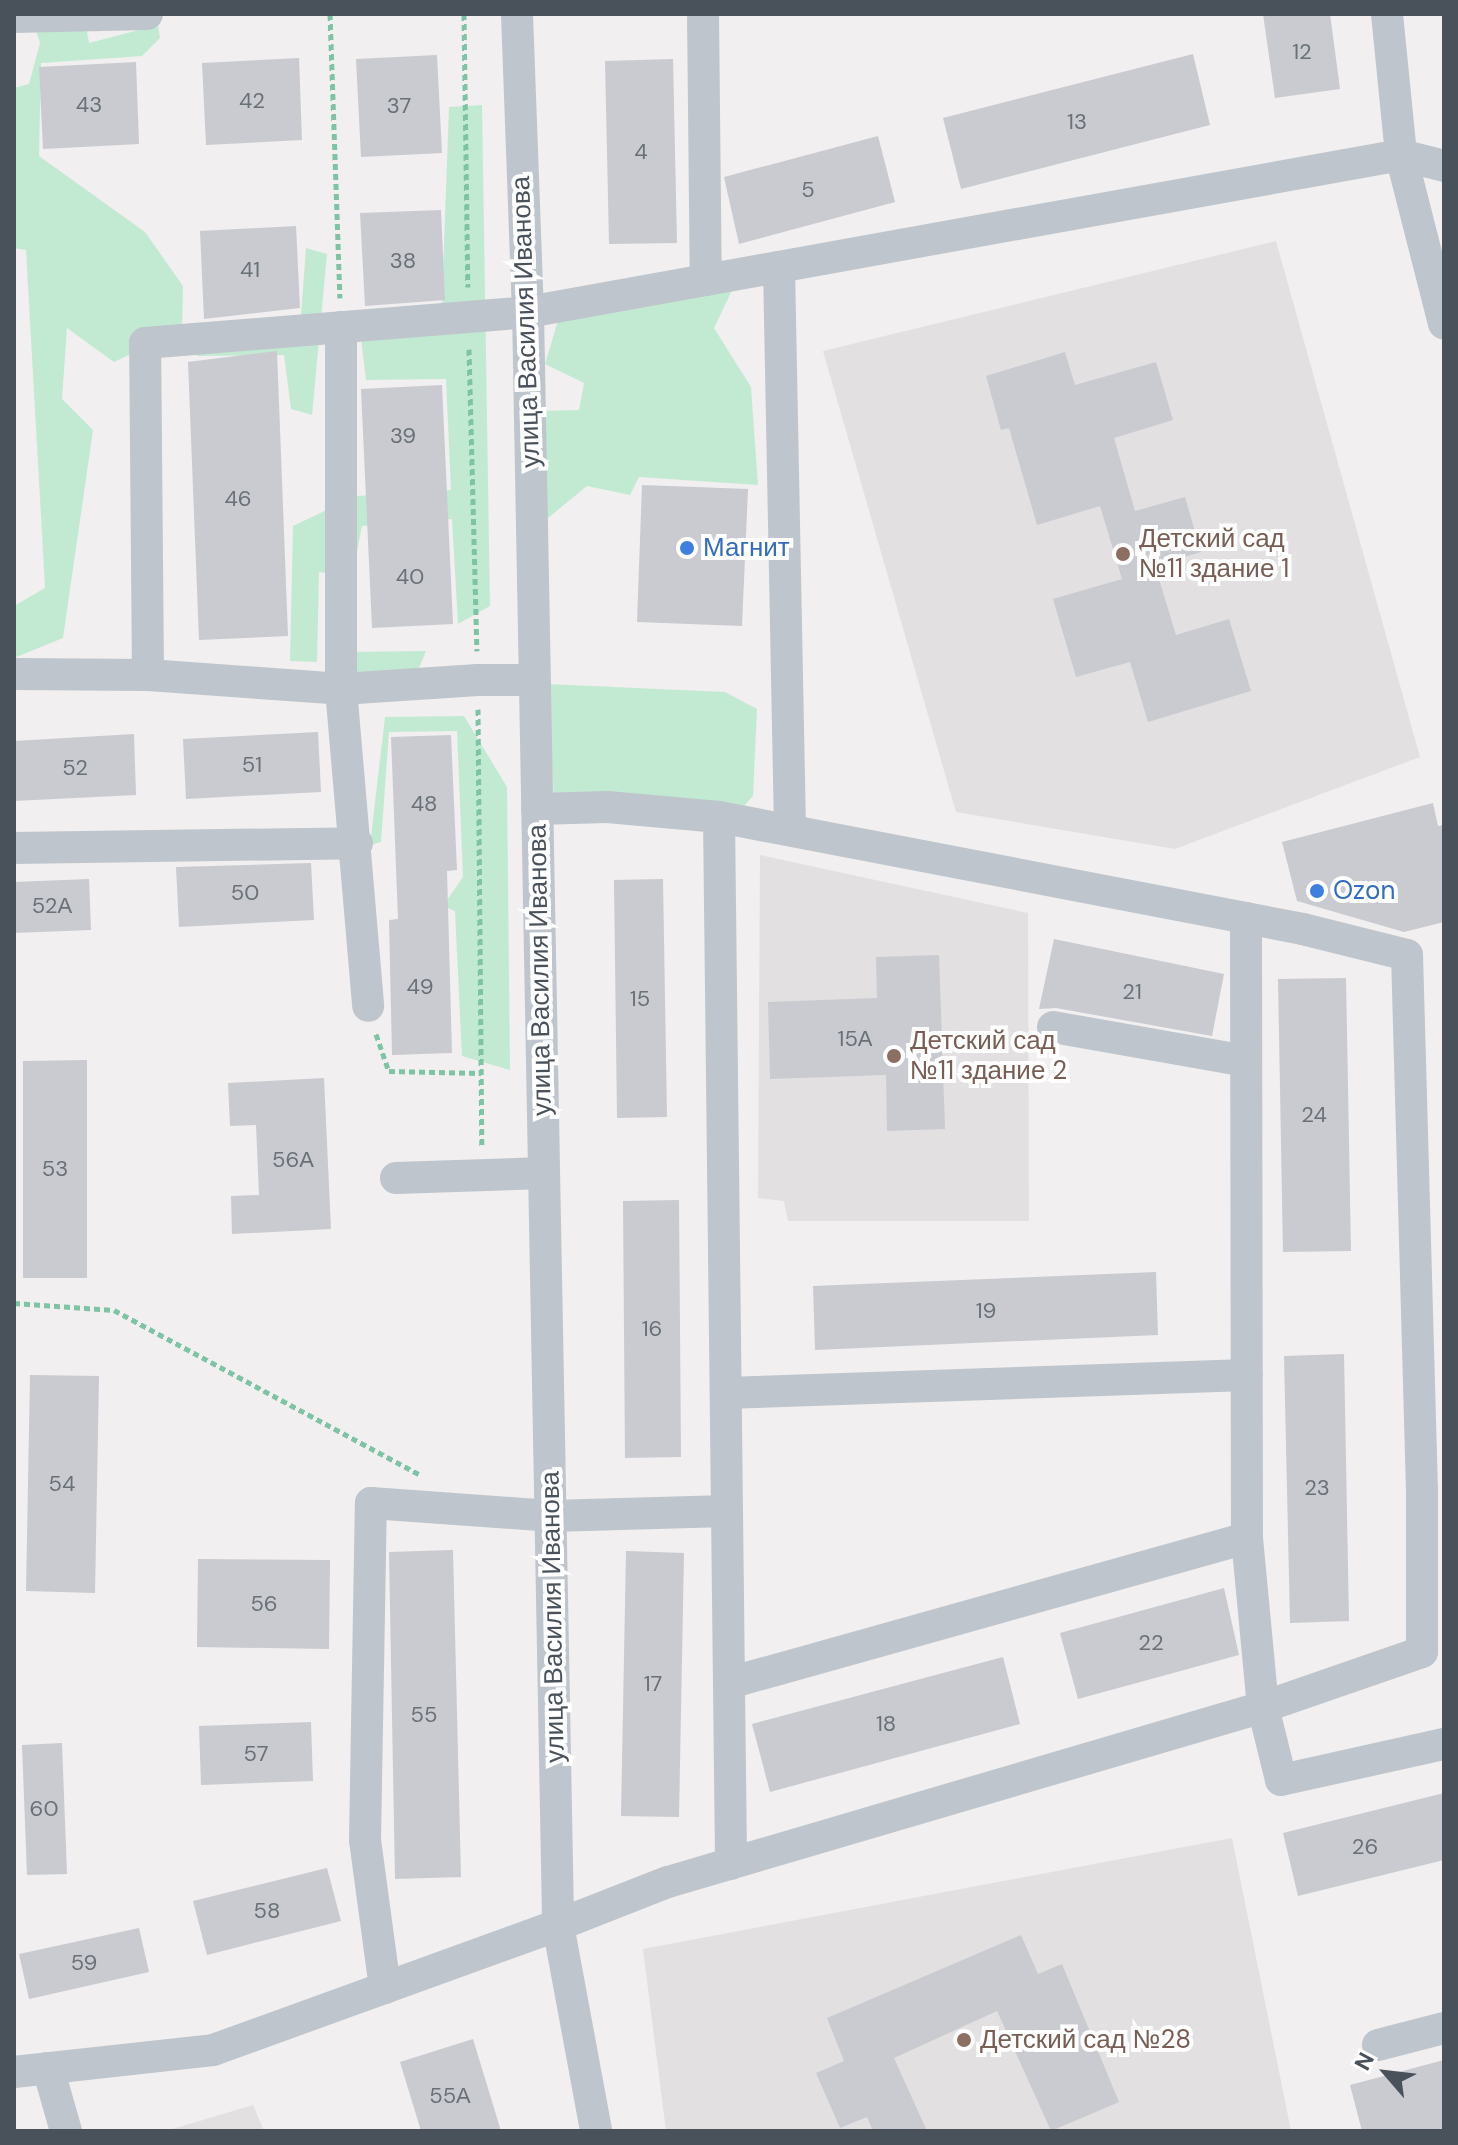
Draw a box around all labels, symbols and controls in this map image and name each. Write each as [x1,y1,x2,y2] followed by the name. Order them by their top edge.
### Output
[1292,39,1312,65] house number: 12
[239,88,265,114] house number: 42
[76,92,102,118] house number: 43
[387,93,411,119] house number: 37
[1067,109,1087,135] house number: 13
[634,139,648,165] house number: 4
[505,176,547,468] street label: улица Василия Иванова
[801,177,815,203] house number: 5
[390,248,416,274] house number: 38
[240,257,260,283] house number: 41
[390,423,416,449] house number: 39
[224,486,252,512] house number: 46
[1139,523,1289,584] place label: Детский сад №11 здание 1
[703,532,790,564] place label: Магнит
[678,539,696,557] marker: Магнит
[1114,545,1132,563] marker: Детский сад №11 здание 1
[396,564,424,590] house number: 40
[242,752,262,778] house number: 51
[62,755,88,781] house number: 52
[411,791,437,817] house number: 48
[522,824,558,1116] street label: улица Василия Иванова
[1333,875,1395,907] place label: Ozon
[231,880,259,906] house number: 50
[1308,882,1326,900] marker: Ozon
[32,893,72,919] house number: 52А
[406,974,434,1000] house number: 49
[1122,979,1142,1005] house number: 21
[630,986,650,1012] house number: 15
[910,1025,1067,1086] place label: Детский сад №11 здание 2
[838,1026,872,1052] house number: 15А
[885,1047,903,1065] marker: Детский сад №11 здание 2
[1301,1102,1327,1128] house number: 24
[272,1147,314,1173] house number: 56А
[42,1156,68,1182] house number: 53
[976,1298,996,1324] house number: 19
[642,1316,662,1342] house number: 16
[49,1471,75,1497] house number: 54
[535,1471,571,1763] street label: улица Василия Иванова
[1304,1475,1330,1501] house number: 23
[250,1591,278,1617] house number: 56
[1138,1630,1164,1656] house number: 22
[644,1671,662,1697] house number: 17
[411,1702,437,1728] house number: 55
[876,1711,896,1737] house number: 18
[244,1741,268,1767] house number: 57
[30,1796,58,1822] house number: 60
[1352,1834,1378,1860] house number: 26
[254,1898,280,1924] house number: 58
[71,1950,97,1976] house number: 59
[980,2024,1191,2056] place label: Детский сад №28
[955,2031,973,2049] marker: Детский сад №28
[1346,2033,1426,2113] north arrow
[1348,2048,1381,2075] text: N
[429,2083,471,2109] house number: 55А

